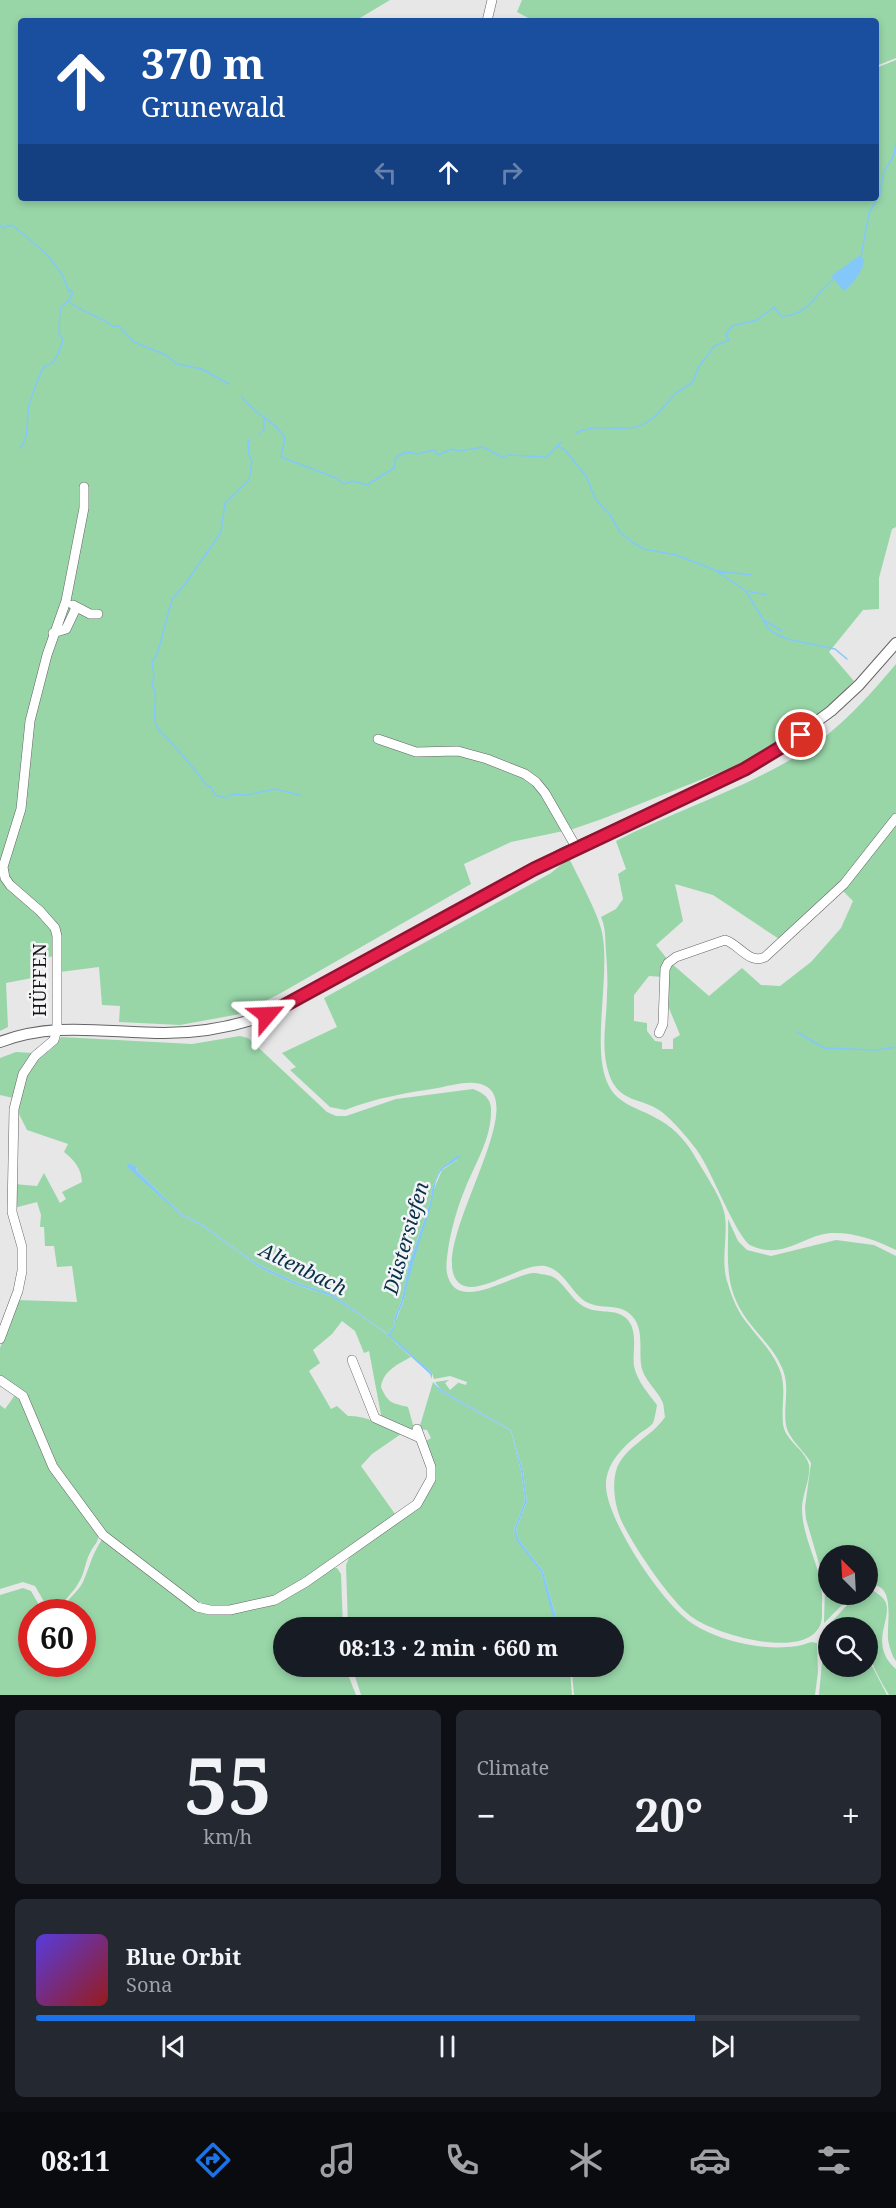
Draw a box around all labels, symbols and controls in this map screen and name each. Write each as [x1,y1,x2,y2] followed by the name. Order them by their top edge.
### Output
[141,34,265,91] text: 370 m
[42,42,120,120] icon: ahead
[141,88,285,125] text: Grunewald
[369,156,402,189] icon: left
[432,156,465,189] icon: ahead
[495,156,528,189] icon: right
[775,709,826,760] pin
[784,718,817,751] icon: arrive
[27,943,51,1017] street label: HÜFFEN
[235,983,299,1047] position arrow
[376,1178,434,1298] water label: Düstersiefen
[253,1235,351,1301] water label: Altenbach
[818,1545,878,1605] north arrow
[818,1545,878,1677] map controls
[18,1599,96,1677] speed limit sign: 60
[818,1617,878,1677] button: search
[339,1632,558,1662] text: 08:13 · 2 min · 660 m
[184,1731,272,1837] text: 55
[477,1754,549,1781] text: Climate
[634,1784,703,1845] text: 20°
[477,1793,496,1838] text: −
[842,1793,860,1838] text: +
[203,1823,252,1850] text: km/h
[126,1941,241,1971] text: Blue Orbit
[126,1971,173,1998] text: Sona
[157,2030,190,2063] icon: previous
[431,2030,464,2063] icon: pause
[706,2030,739,2063] icon: next
[192,2139,234,2181] icon: directions
[317,2139,359,2181] icon: music
[441,2139,483,2181] icon: phone
[565,2139,607,2181] icon: climate
[689,2139,731,2181] icon: car
[813,2139,855,2181] icon: filters
[41,2142,110,2179] text: 08:11

